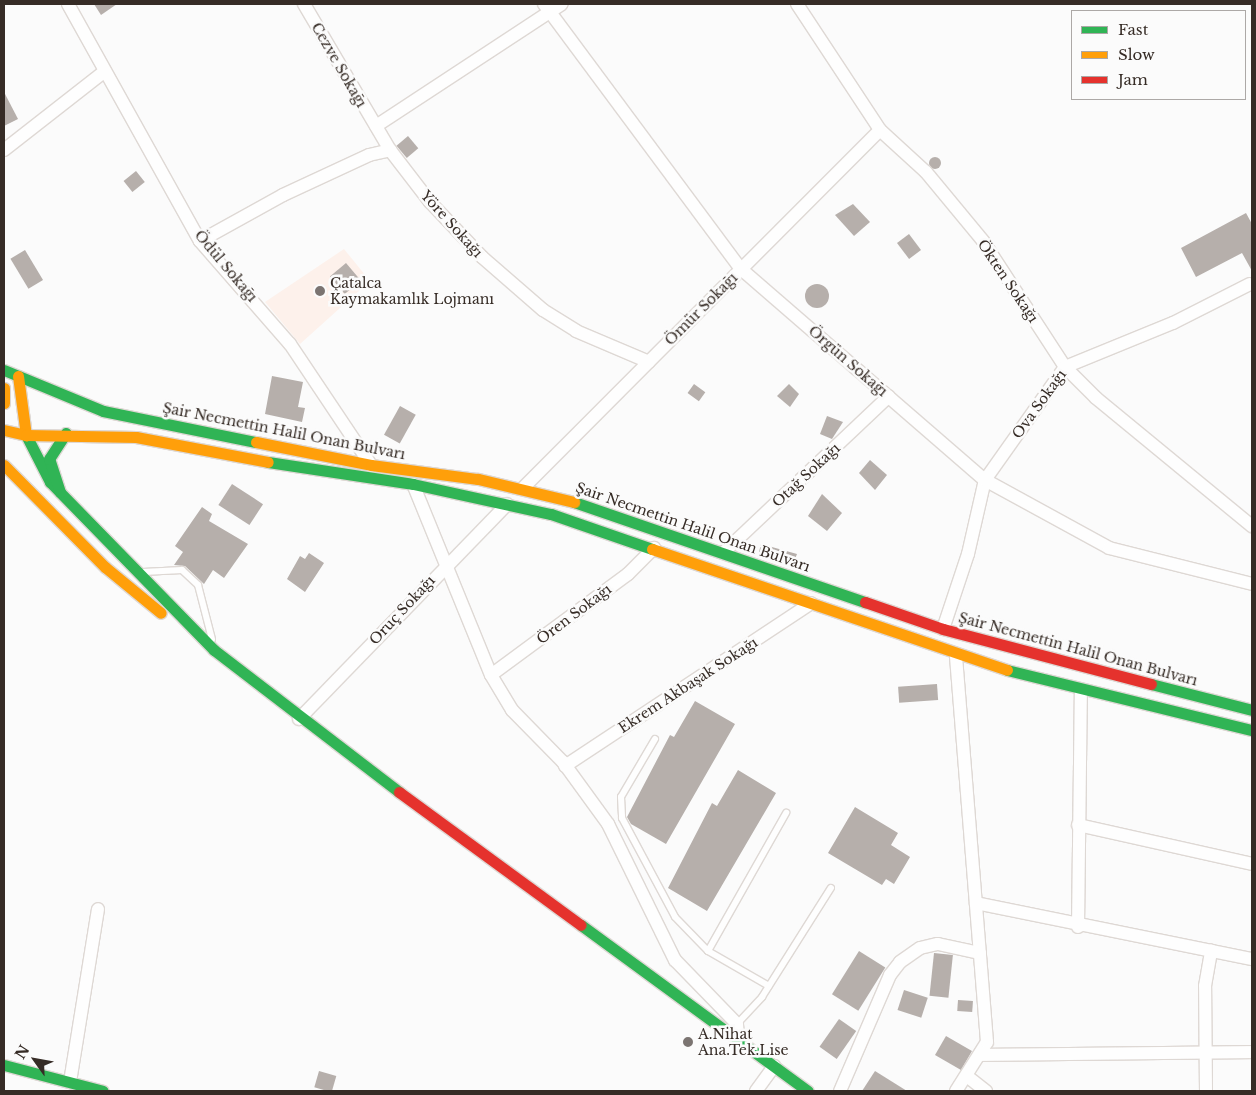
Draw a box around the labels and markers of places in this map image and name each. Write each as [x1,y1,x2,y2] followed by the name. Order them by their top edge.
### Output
[330,275,494,308] place label: Çatalca Kaymakamlık Lojmanı
[314,285,326,297] marker: Çatalca Kaymakamlık Lojmanı
[698,1026,789,1058] place label: A.Nihat Ana.Tek.Lise
[682,1036,694,1048] marker: A.Nihat Ana.Tek.Lise

